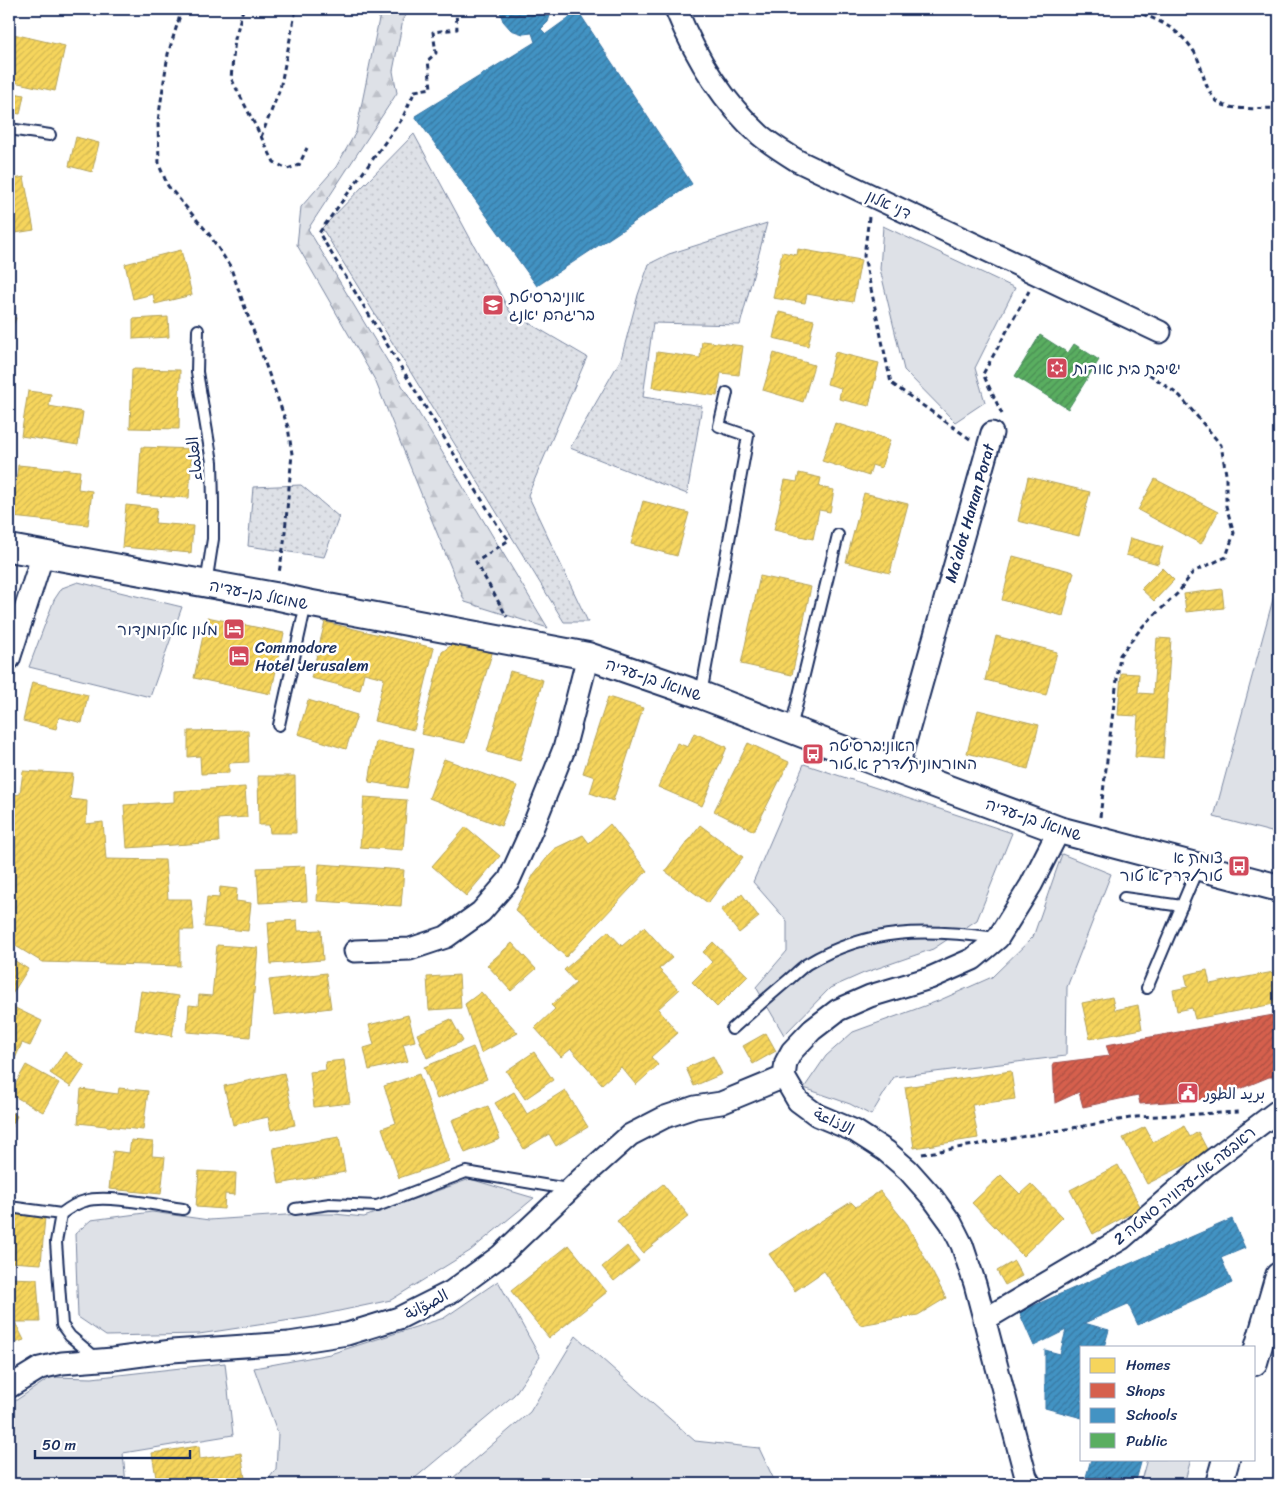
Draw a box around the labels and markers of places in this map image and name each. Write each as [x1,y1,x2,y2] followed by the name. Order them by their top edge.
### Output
[508,282,595,329] place label: אוניברסיטת בריגהם יאנג
[481,293,505,317] school or university icon: אוניברסיטת בריגהם יאנג
[1072,354,1181,383] place label: ישיבת בית אורות
[1045,356,1069,380] synagogue icon: ישיבת בית אורות
[117,615,218,644] place label: מלון אלקומנדור
[222,617,246,641] hotel icon: מלון אלקומנדור
[255,633,369,680] place label: Commodore Hotel Jerusalem
[227,644,251,668] hotel icon: Commodore Hotel Jerusalem
[829,731,977,778] place label: האוניברסיטה המורמונית/דרך א טור
[801,742,825,766] bus stop icon: האוניברסיטה המורמונית/דרך א טור
[1120,843,1223,890] place label: צומת א טור/דרך א טור
[1227,854,1251,878] bus stop icon: צומת א טור/דרך א טור
[1202,1079,1265,1108] place label: بريد الطور
[1176,1081,1200,1105] public building icon: بريد الطور

